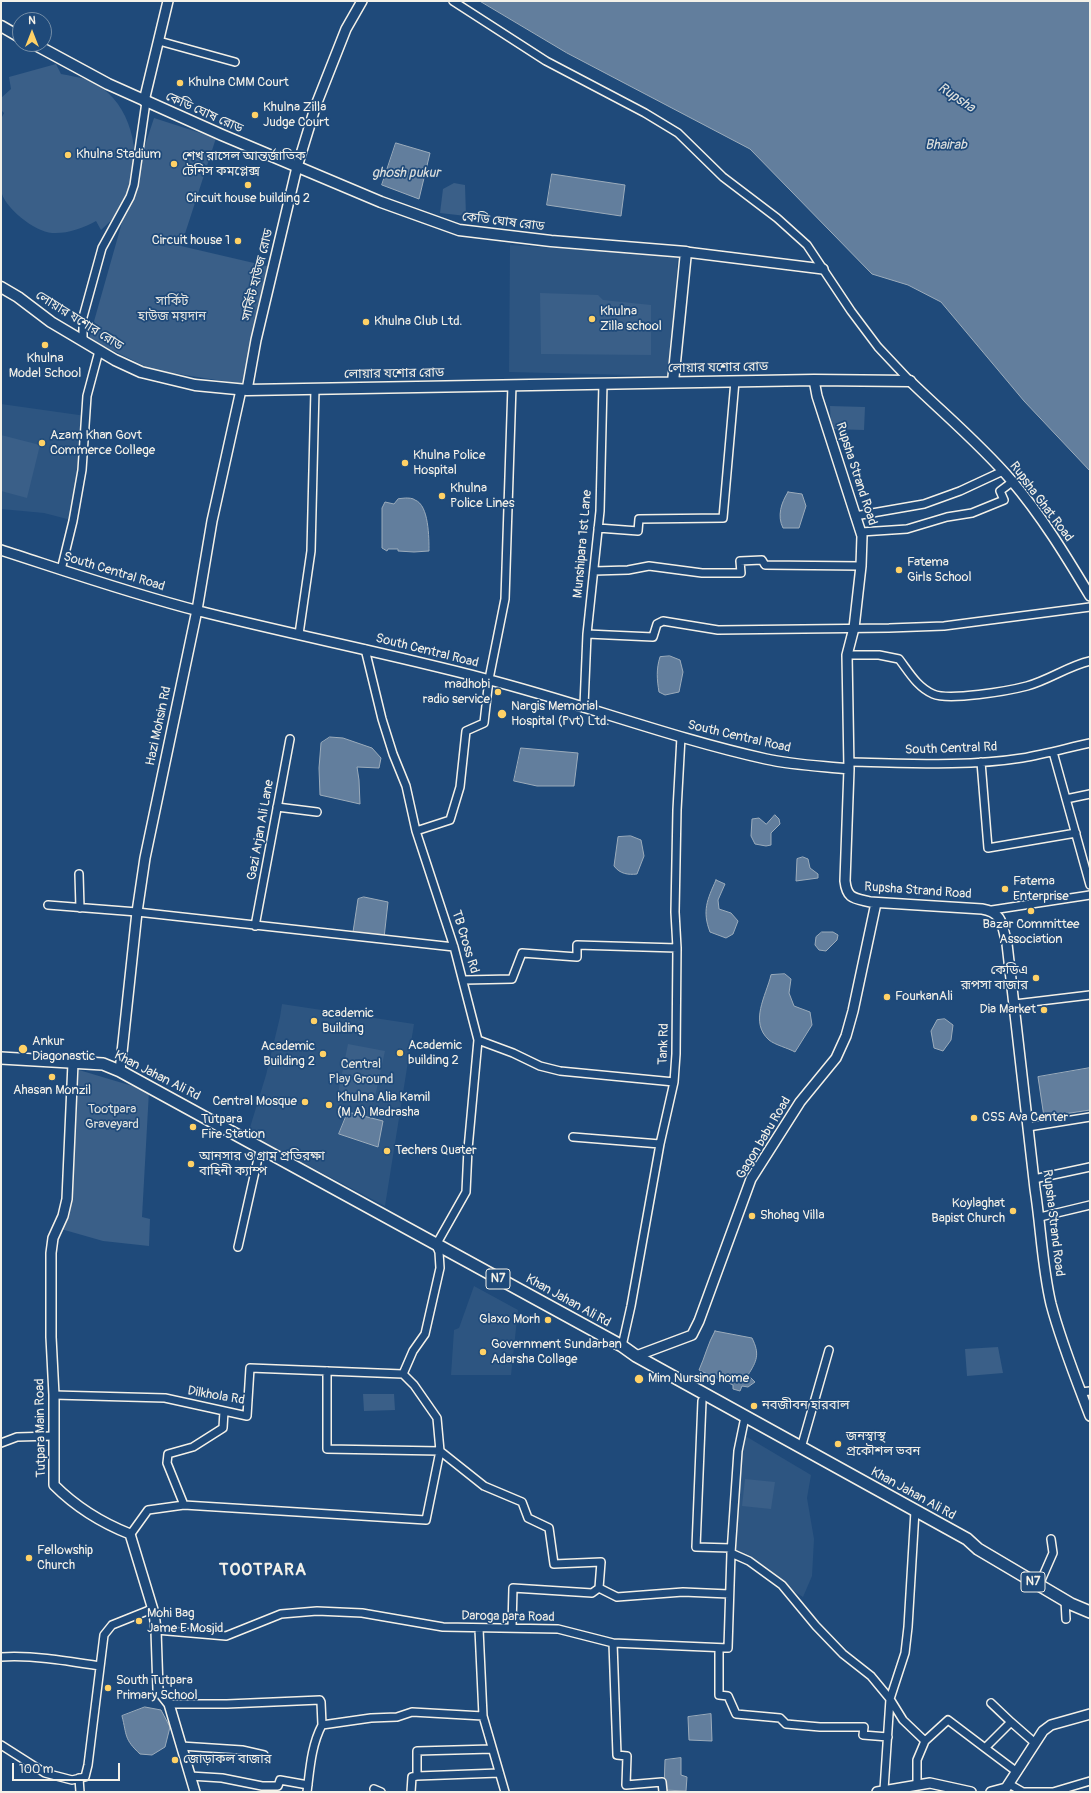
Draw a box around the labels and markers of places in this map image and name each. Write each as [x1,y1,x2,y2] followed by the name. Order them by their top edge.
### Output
[188,75,289,91] place label: Khulna CMM Court
[175,78,185,88] marker: Khulna CMM Court
[263,100,329,131] place label: Khulna Zilla Judge Court
[250,110,260,120] marker: Khulna Zilla Judge Court
[76,147,161,163] place label: Khulna Stadium
[182,149,305,180] place label: শেখ রাসেল আন্তর্জাতিক টেনিস কমপ্লেক্স
[63,150,73,160] marker: Khulna Stadium
[169,159,179,169] marker: শেখ রাসেল আন্তর্জাতিক টেনিস কমপ্লেক্স
[243,180,253,190] marker: Circuit house building 2
[186,191,310,207] place label: Circuit house building 2
[152,233,230,249] place label: Circuit house 1
[233,236,243,246] marker: Circuit house 1
[600,304,662,335] place label: Khulna Zilla school
[374,314,462,330] place label: Khulna Club Ltd.
[587,314,597,324] marker: Khulna Zilla school
[361,317,371,327] marker: Khulna Club Ltd.
[40,340,50,350] marker: Khulna Model School
[9,351,81,382] place label: Khulna Model School
[50,428,155,459] place label: Azam Khan Govt Commerce College
[37,438,47,448] marker: Azam Khan Govt Commerce College
[413,448,485,479] place label: Khulna Police Hospital
[400,458,410,468] marker: Khulna Police Hospital
[450,481,514,512] place label: Khulna Police Lines
[437,491,447,501] marker: Khulna Police Lines
[907,555,972,586] place label: Fatema Girls School
[894,565,904,575] marker: Fatema Girls School
[423,677,490,708] place label: madhobi radio service
[493,687,503,697] marker: madhobi radio service
[511,699,609,730] place label: Nargis Memorial Hospital (Pvt) Ltd.
[496,708,508,720] marker: Nargis Memorial Hospital (Pvt) Ltd.
[1013,874,1069,905] place label: Fatema Enterprise
[1000,884,1010,894] marker: Fatema Enterprise
[1026,906,1036,916] marker: Bazar Committee Association
[983,917,1079,948] place label: Bazar Committee Association
[961,963,1028,994] place label: কেডিএ রূপসা বাজার
[1031,973,1041,983] marker: কেডিএ রূপসা বাজার
[895,989,953,1005] place label: FourkanAli
[882,992,892,1002] marker: FourkanAli
[980,1002,1036,1018] place label: Dia Market
[1039,1005,1049,1015] marker: Dia Market
[322,1006,374,1037] place label: academic Building
[309,1016,319,1026] marker: academic Building
[32,1034,95,1065] place label: Ankur Diagonastic
[408,1038,462,1069] place label: Academic building 2
[261,1039,315,1070] place label: Academic Building 2
[17,1043,29,1055] marker: Ankur Diagonastic
[395,1048,405,1058] marker: Academic building 2
[318,1049,328,1059] marker: Academic Building 2
[47,1072,57,1082] marker: Ahasan Monzil
[13,1083,91,1099] place label: Ahasan Monzil
[337,1090,430,1121] place label: Khulna Alia Kamil (M A) Madrasha
[213,1094,297,1110] place label: Central Mosque
[300,1097,310,1107] marker: Central Mosque
[324,1100,334,1110] marker: Khulna Alia Kamil (M A) Madrasha
[982,1110,1068,1126] place label: CSS Ava Center
[201,1112,265,1143] place label: Tutpara Fire Station
[969,1113,979,1123] marker: CSS Ava Center
[188,1122,198,1132] marker: Tutpara Fire Station
[395,1143,477,1159] place label: Techers Quater
[382,1146,392,1156] marker: Techers Quater
[199,1149,325,1180] place label: আনসার ও গ্রাম প্রতিরক্ষা বাহিনী ক্যাম্প
[186,1159,196,1169] marker: আনসার ও গ্রাম প্রতিরক্ষা বাহিনী ক্যাম্প
[931,1196,1005,1227] place label: Koylaghat Bapist Church
[1008,1206,1018,1216] marker: Koylaghat Bapist Church
[760,1208,824,1224] place label: Shohag Villa
[747,1211,757,1221] marker: Shohag Villa
[479,1312,540,1328] place label: Glaxo Morh
[543,1315,553,1325] marker: Glaxo Morh
[491,1337,622,1368] place label: Government Sundarban Adarsha Collage
[478,1347,488,1357] marker: Government Sundarban Adarsha Collage
[648,1371,749,1387] place label: Mim Nursing home
[633,1373,645,1385] marker: Mim Nursing home
[762,1398,849,1414] place label: নবজীবন হারবাল
[749,1401,759,1411] marker: নবজীবন হারবাল
[846,1429,920,1460] place label: জনস্বাস্থ প্রকৌশল ভবন
[833,1439,843,1449] marker: জনস্বাস্থ প্রকৌশল ভবন
[37,1543,93,1574] place label: Fellowship Church
[24,1553,34,1563] marker: Fellowship Church
[147,1606,223,1637] place label: Mohi Bag Jame E Mosjid
[134,1616,144,1626] marker: Mohi Bag Jame E Mosjid
[116,1673,197,1704] place label: South Tutpara Primary School
[103,1683,113,1693] marker: South Tutpara Primary School
[183,1752,272,1768] place label: জোড়াকল বাজার
[170,1755,180,1765] marker: জোড়াকল বাজার

